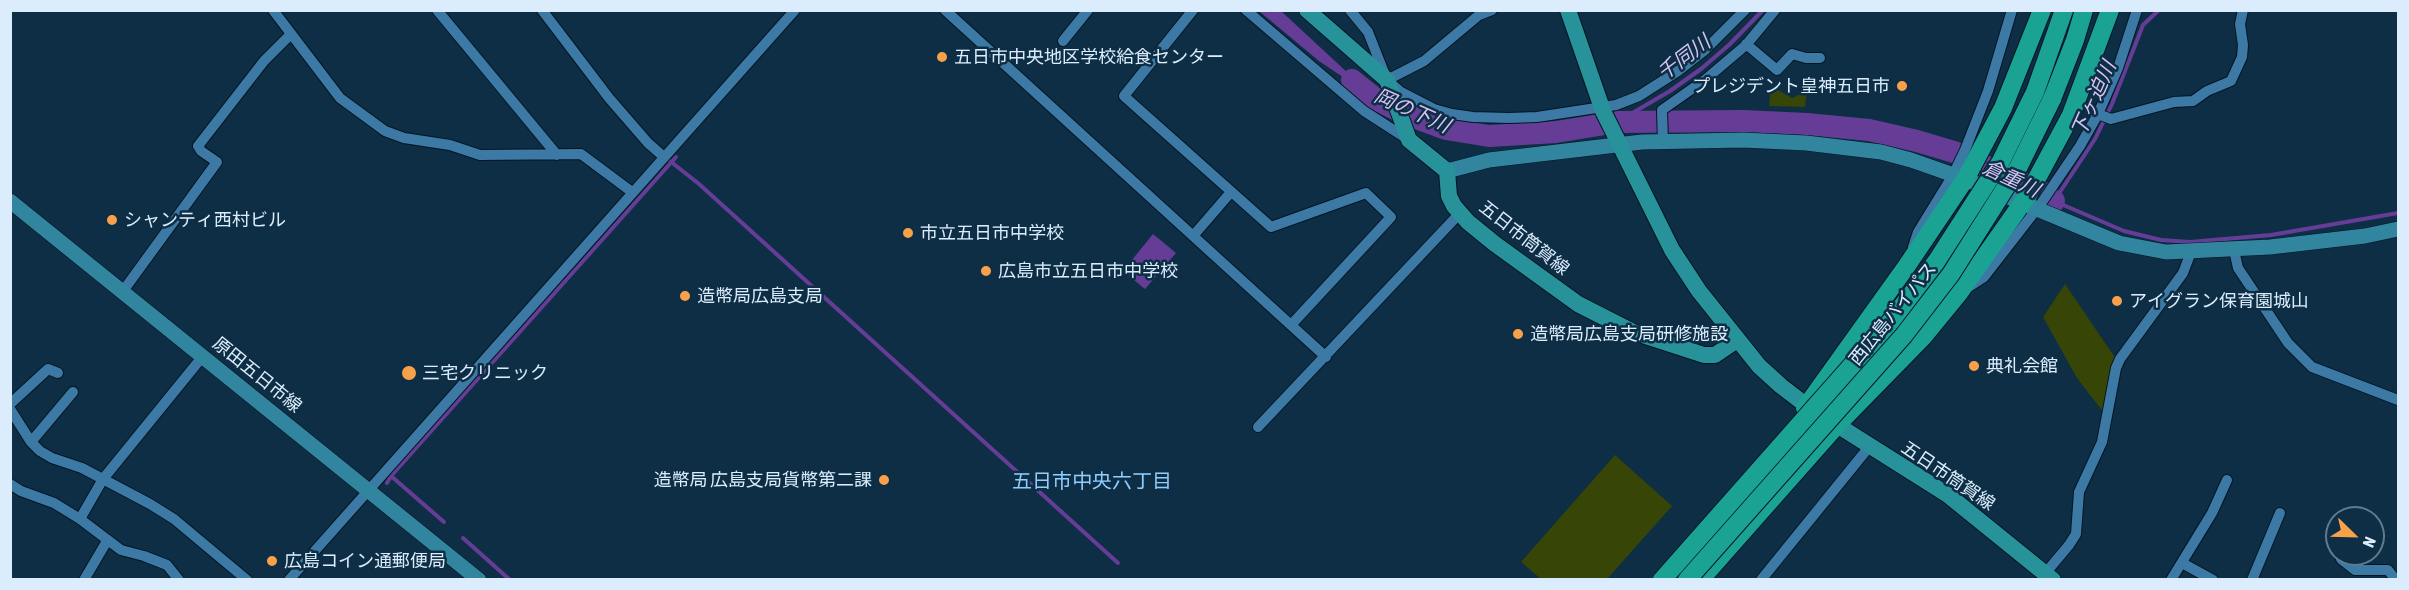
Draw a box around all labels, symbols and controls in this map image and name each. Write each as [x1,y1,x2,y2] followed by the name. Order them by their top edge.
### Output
[1653,30,1715,86] water label: 千同川
[954,46,1224,68] place label: 五日市中央地区学校給食センター
[935,50,949,64] marker: 五日市中央地区学校給食センター
[2067,58,2121,140] water label: 下ヶ迫川
[1692,75,1890,97] place label: プレジデント皇神五日市
[1895,79,1909,93] marker: プレジデント皇神五日市
[1371,84,1453,138] water label: 岡の下川
[1979,155,2043,203] water label: 倉重川
[1475,196,1573,280] street label: 五日市筒賀線
[124,209,286,231] place label: シャンティ西村ビル
[105,213,119,227] marker: シャンティ西村ビル
[920,222,1064,244] place label: 市立五日市中学校
[901,226,915,240] marker: 市立五日市中学校
[1845,258,1941,370] street label: 西広島バイパス
[998,260,1178,282] place label: 広島市立五日市中学校
[979,264,993,278] marker: 広島市立五日市中学校
[697,285,823,307] place label: 造幣局広島支局
[678,289,692,303] marker: 造幣局広島支局
[2129,290,2309,312] place label: アイグラン保育園城山
[2110,294,2124,308] marker: アイグラン保育園城山
[1530,323,1728,345] place label: 造幣局広島支局研修施設
[1511,327,1525,341] marker: 造幣局広島支局研修施設
[208,333,306,417] street label: 原田五日市線
[1986,355,2058,377] place label: 典礼会館
[1967,359,1981,373] marker: 典礼会館
[422,362,548,384] place label: 三宅クリニック
[400,364,418,382] marker: 三宅クリニック
[1897,437,1999,515] street label: 五日市筒賀線
[654,469,872,491] place label: 造幣局 広島支局貨幣第二課
[1012,470,1172,494] district label: 五日市中央六丁目
[877,473,891,487] marker: 造幣局 広島支局貨幣第二課
[2325,506,2385,566] north arrow
[2360,534,2380,550] text: N
[284,550,446,572] place label: 広島コイン通郵便局
[265,554,279,568] marker: 広島コイン通郵便局

